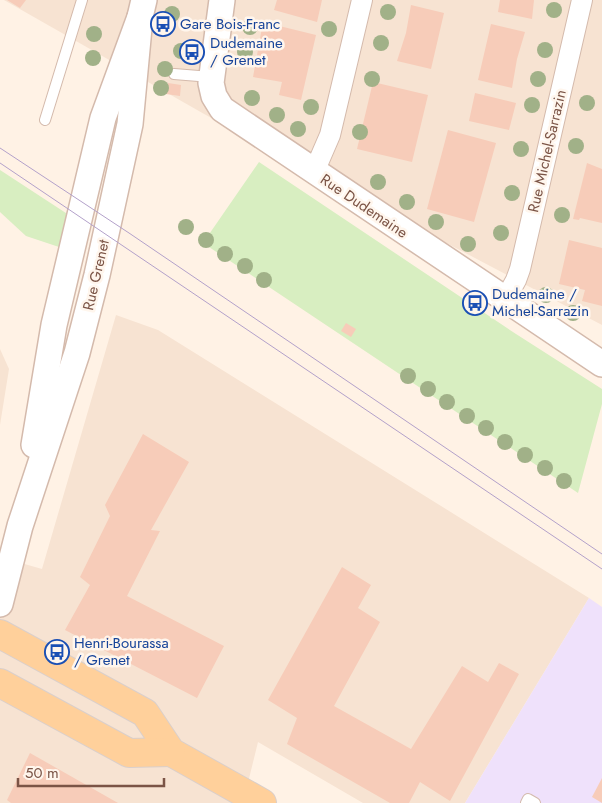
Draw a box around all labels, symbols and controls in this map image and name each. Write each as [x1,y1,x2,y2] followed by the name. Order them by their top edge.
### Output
[150,11,176,37] bus stop icon: Gare Bois-Franc
[180,13,280,35] place label: Gare Bois-Franc
[210,32,283,71] place label: Dudemaine / Grenet
[179,39,205,65] bus stop icon: Dudemaine / Grenet
[522,87,572,215] street label: Rue Michel-Sarrazin
[316,169,412,244] street label: Rue Dudemaine
[77,237,115,313] street label: Rue Grenet
[492,283,589,322] place label: Dudemaine / Michel-Sarrazin
[462,290,488,316] bus stop icon: Dudemaine / Michel-Sarrazin
[74,632,169,671] place label: Henri-Bourassa / Grenet
[44,639,70,665] bus stop icon: Henri-Bourassa / Grenet
[18,756,164,788] scale bar
[25,762,59,784] text: 50 m

